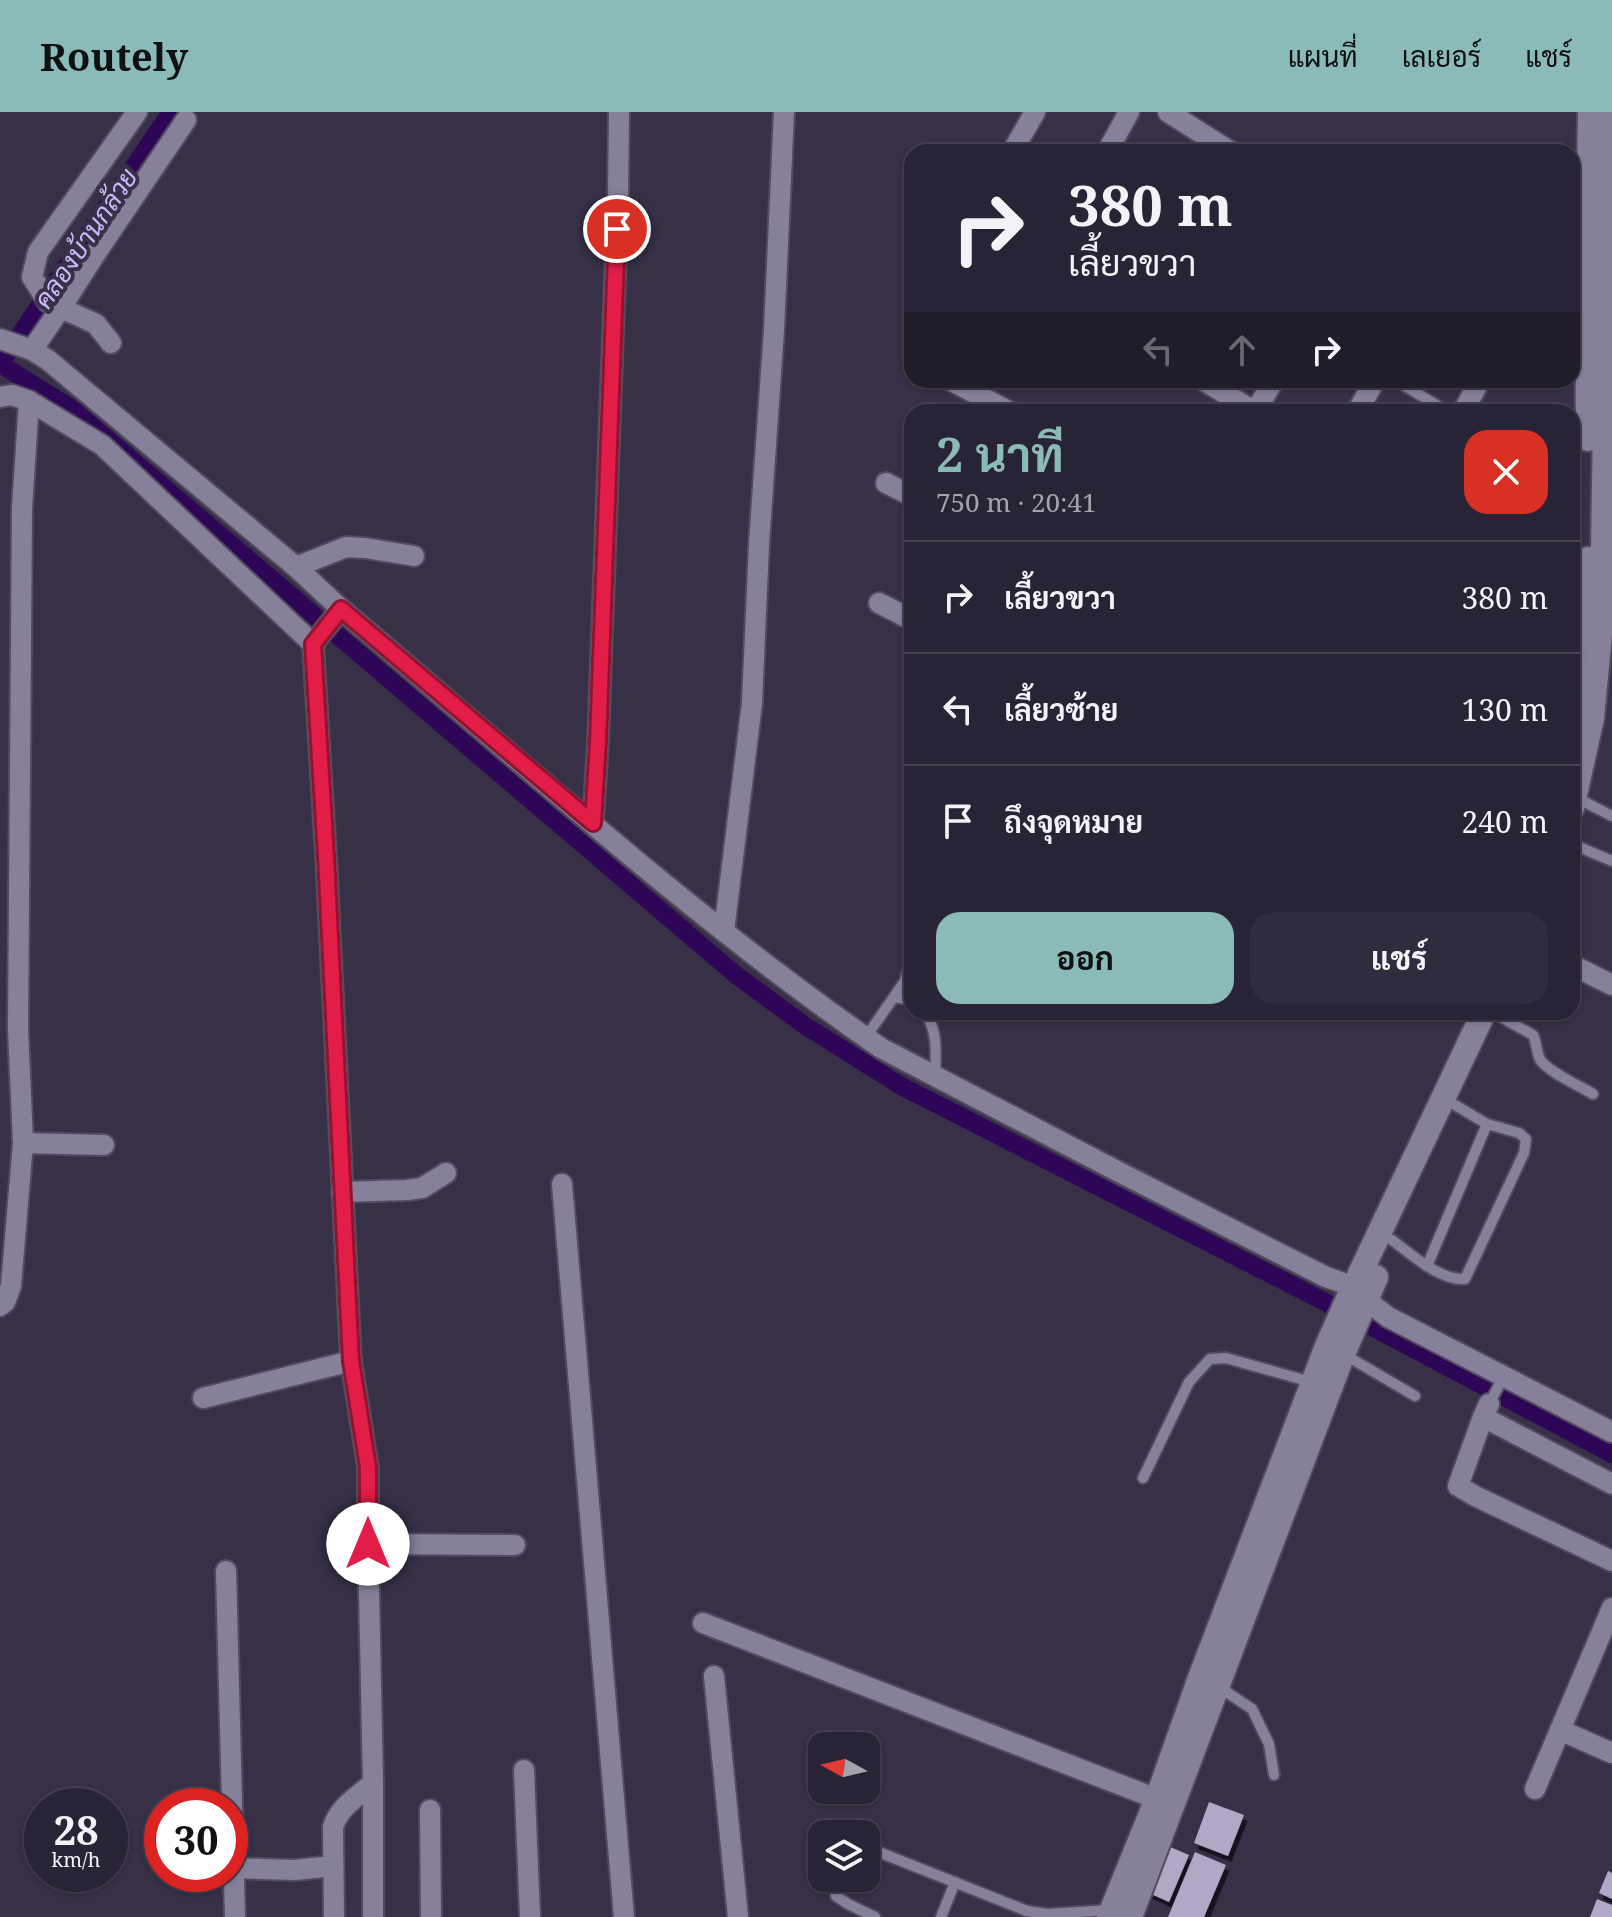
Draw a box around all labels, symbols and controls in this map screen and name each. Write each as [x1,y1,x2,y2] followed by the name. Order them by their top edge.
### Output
[40,30,188,82] text: Routely
[1288,37,1358,75] text: แผนที่
[1402,37,1481,75] text: เลเยอร์
[1525,37,1572,75] text: แชร์
[25,161,145,315] water label: คลองบ้านกล้วย
[1068,166,1233,242] text: 380 m
[936,176,1040,280] icon: right
[583,195,651,263] pin
[595,207,639,251] icon: arrive
[1068,238,1196,287] text: เลี้ยวขวา
[1136,328,1180,372] icon: left
[1220,328,1264,372] icon: ahead
[1304,328,1348,372] icon: right
[936,421,1064,486] text: 2 นาที
[1464,430,1548,514] button: close
[936,484,1097,520] text: 750 m · 20:41
[936,575,980,619] icon: right
[1004,577,1116,618] text: เลี้ยวขวา
[1462,577,1548,618] text: 380 m
[936,687,980,731] icon: left
[1004,689,1118,730] text: เลี้ยวซ้าย
[1462,689,1548,730] text: 130 m
[936,799,980,843] icon: arrive
[1004,801,1143,842] text: ถึงจุดหมาย
[1462,801,1548,842] text: 240 m
[936,912,1234,1004] button: ออก
[1250,912,1548,1004] button: แชร์
[326,1502,410,1586] position arrow
[808,1732,880,1804] north arrow
[808,1732,880,1892] map controls
[144,1788,248,1892] speed limit sign: 30
[53,1802,99,1857] text: 28
[808,1820,880,1892] button: layers
[51,1846,101,1873] text: km/h

